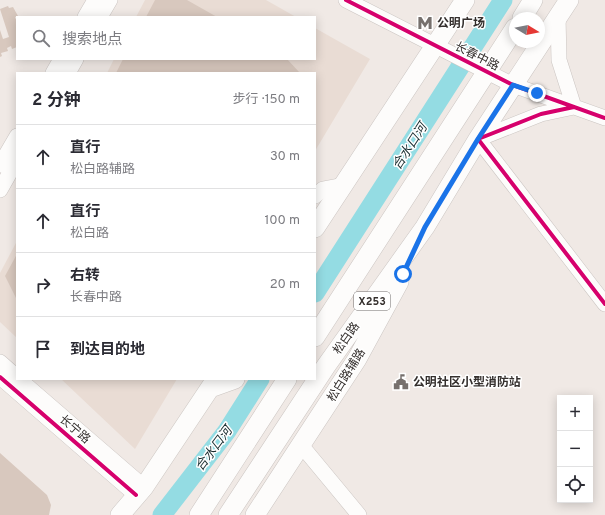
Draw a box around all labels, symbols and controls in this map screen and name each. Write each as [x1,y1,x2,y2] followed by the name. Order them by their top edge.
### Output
[509,12,545,48] north arrow
[416,14,434,32] metro station icon: 公明广场
[16,16,316,60] search box
[437,16,485,32] place label: 公明广场
[30,27,52,49] icon: search
[62,31,122,50] text: 搜索地点
[452,39,502,75] street label: 长春中路
[528,84,546,102] route end
[32,90,81,112] text: 2 分钟
[233,92,300,108] text: 步行 · 150 m
[390,118,433,173] water label: 合水口河
[70,139,100,158] text: 直行
[32,146,54,168] icon: ahead
[270,149,300,165] text: 30 m
[70,162,135,178] text: 松白路辅路
[70,203,100,222] text: 直行
[32,210,54,232] icon: ahead
[264,213,300,229] text: 100 m
[70,226,109,242] text: 松白路
[394,265,412,283] route start
[70,267,100,286] text: 右转
[32,274,54,296] icon: right
[270,277,300,293] text: 20 m
[70,290,122,306] text: 长春中路
[354,292,390,310] road number: X253
[330,319,364,358] street label: 松白路
[32,338,54,360] icon: arrive
[70,341,145,360] text: 到达目的地
[324,346,370,405] street label: 松白路辅路
[392,373,410,391] public building icon: 公明社区小型消防站
[413,375,521,391] place label: 公明社区小型消防站
[557,395,593,503] map controls
[557,395,593,431] button: +
[56,412,93,448] street label: 长宁路
[193,421,238,475] water label: 合水口河
[557,431,593,467] button: −
[557,467,593,503] button: locate

